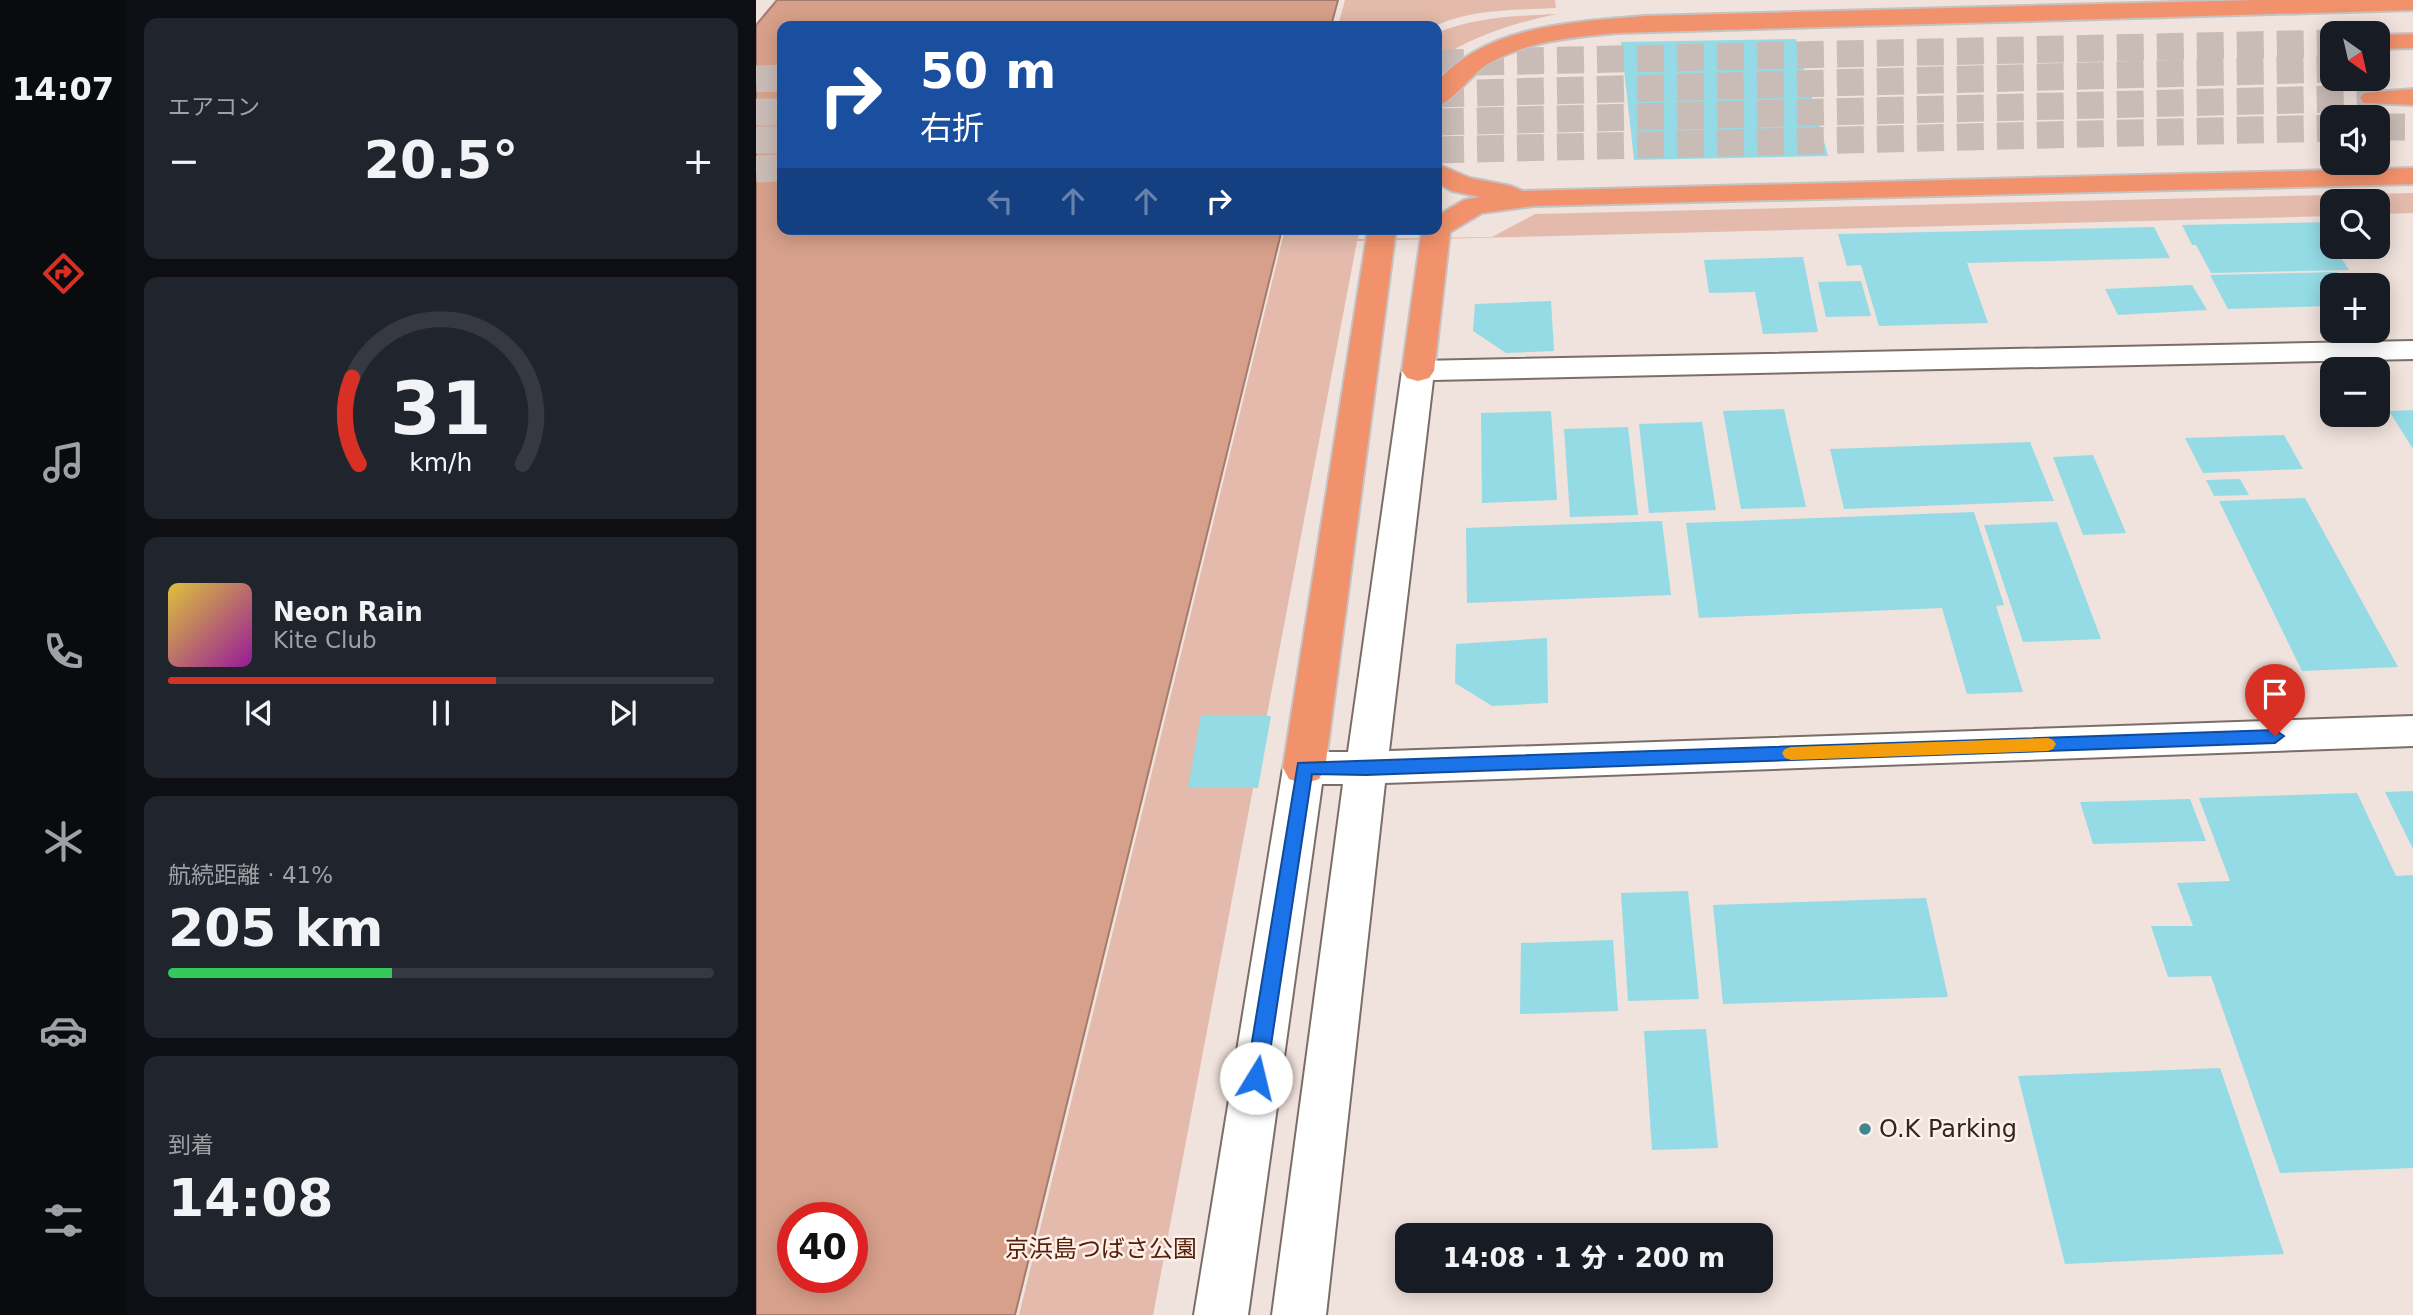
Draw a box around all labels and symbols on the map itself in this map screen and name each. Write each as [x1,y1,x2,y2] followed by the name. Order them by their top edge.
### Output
[2320,21,2390,91] north arrow
[2245,664,2305,736] pin
[1219,1041,1293,1115] position arrow
[1879,1115,2017,1143] place label: O.K Parking
[1857,1121,1873,1137] marker: O.K Parking
[777,1202,868,1293] speed limit sign: 40
[1005,1235,1197,1263] park label: 京浜島つばさ公園

